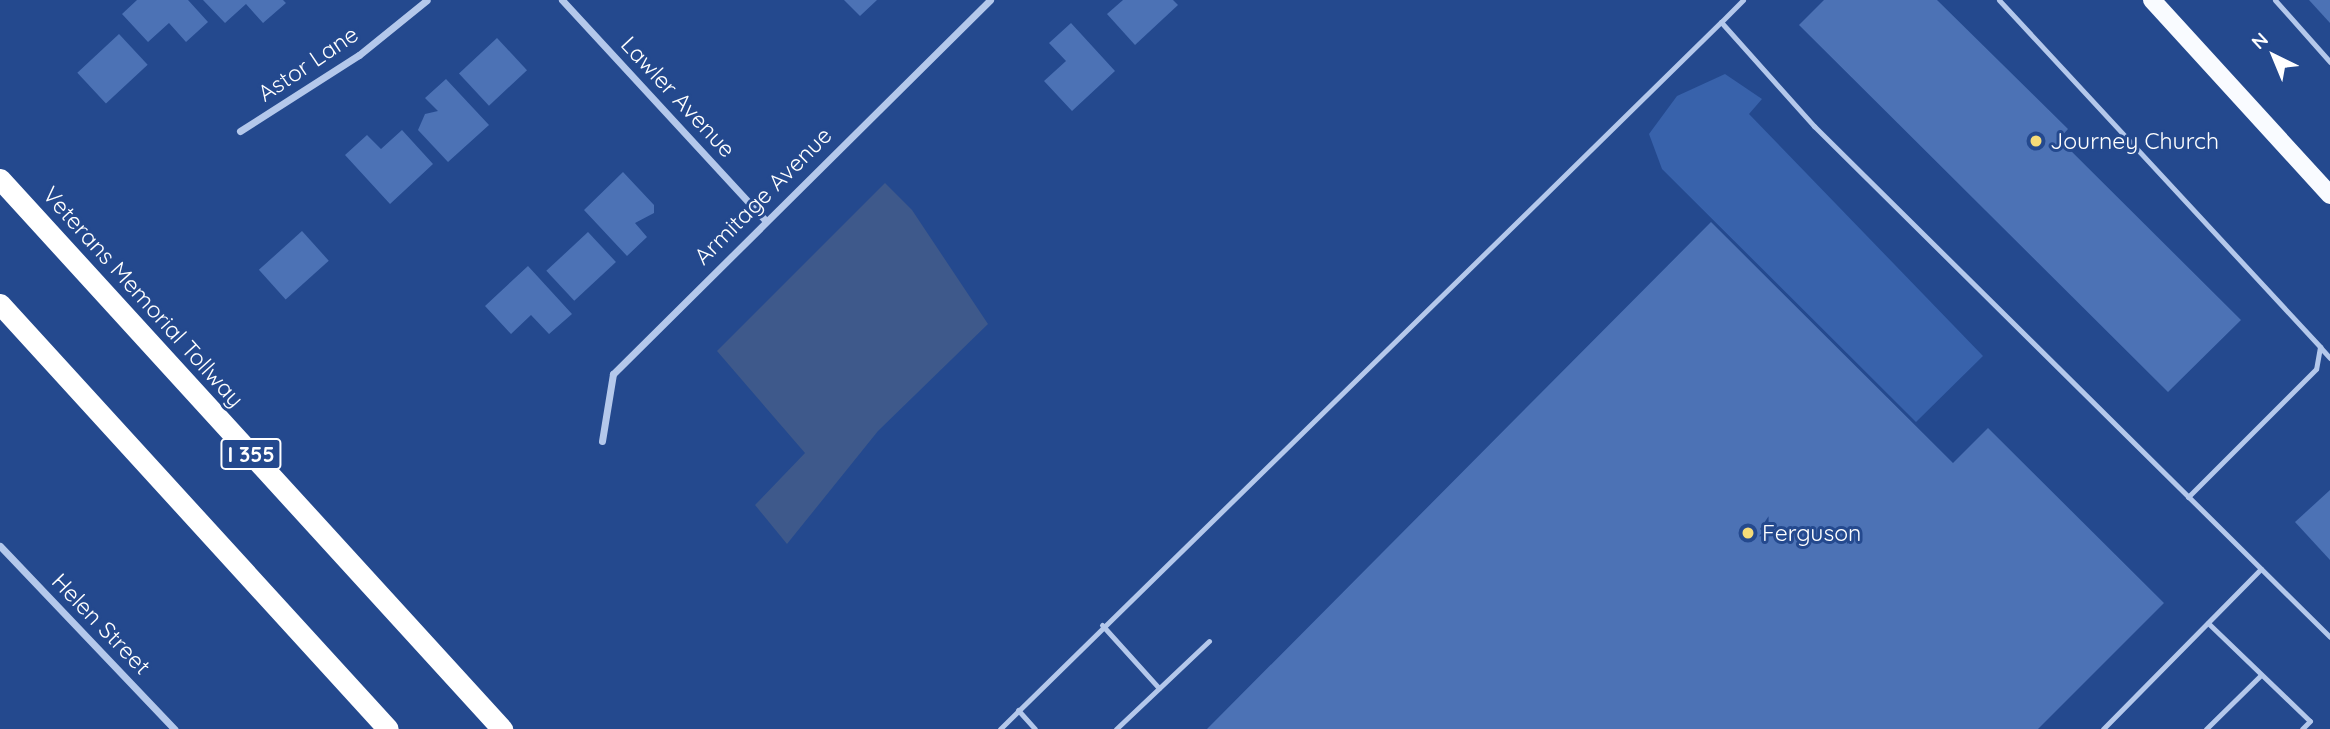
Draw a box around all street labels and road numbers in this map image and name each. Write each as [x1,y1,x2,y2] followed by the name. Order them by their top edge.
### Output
[253,20,363,108] street label: Astor Lane
[615,31,741,163] street label: Lawler Avenue
[688,121,838,271] street label: Armitage Avenue
[37,181,249,413] street label: Veterans Memorial Tollway
[219,436,282,472] road number: I 355
[46,568,156,680] street label: Helen Street

